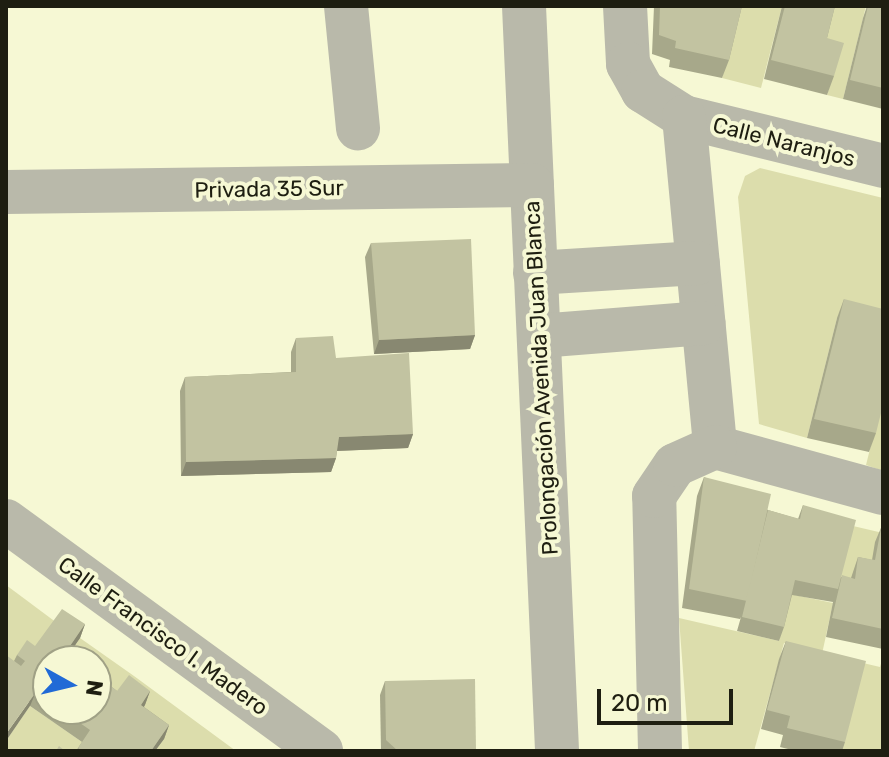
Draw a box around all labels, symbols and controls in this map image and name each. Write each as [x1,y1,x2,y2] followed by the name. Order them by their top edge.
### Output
[710,112,858,172] street label: Calle Naranjos
[194,174,344,204] street label: Privada 35 Sur
[519,200,563,556] street label: Prolongación Avenida Juan Blanca
[53,551,273,721] street label: Calle Francisco I. Madero
[32,645,112,725] north arrow
[601,673,737,723] scale bar
[80,678,109,698] text: N
[611,689,668,717] text: 20 m

